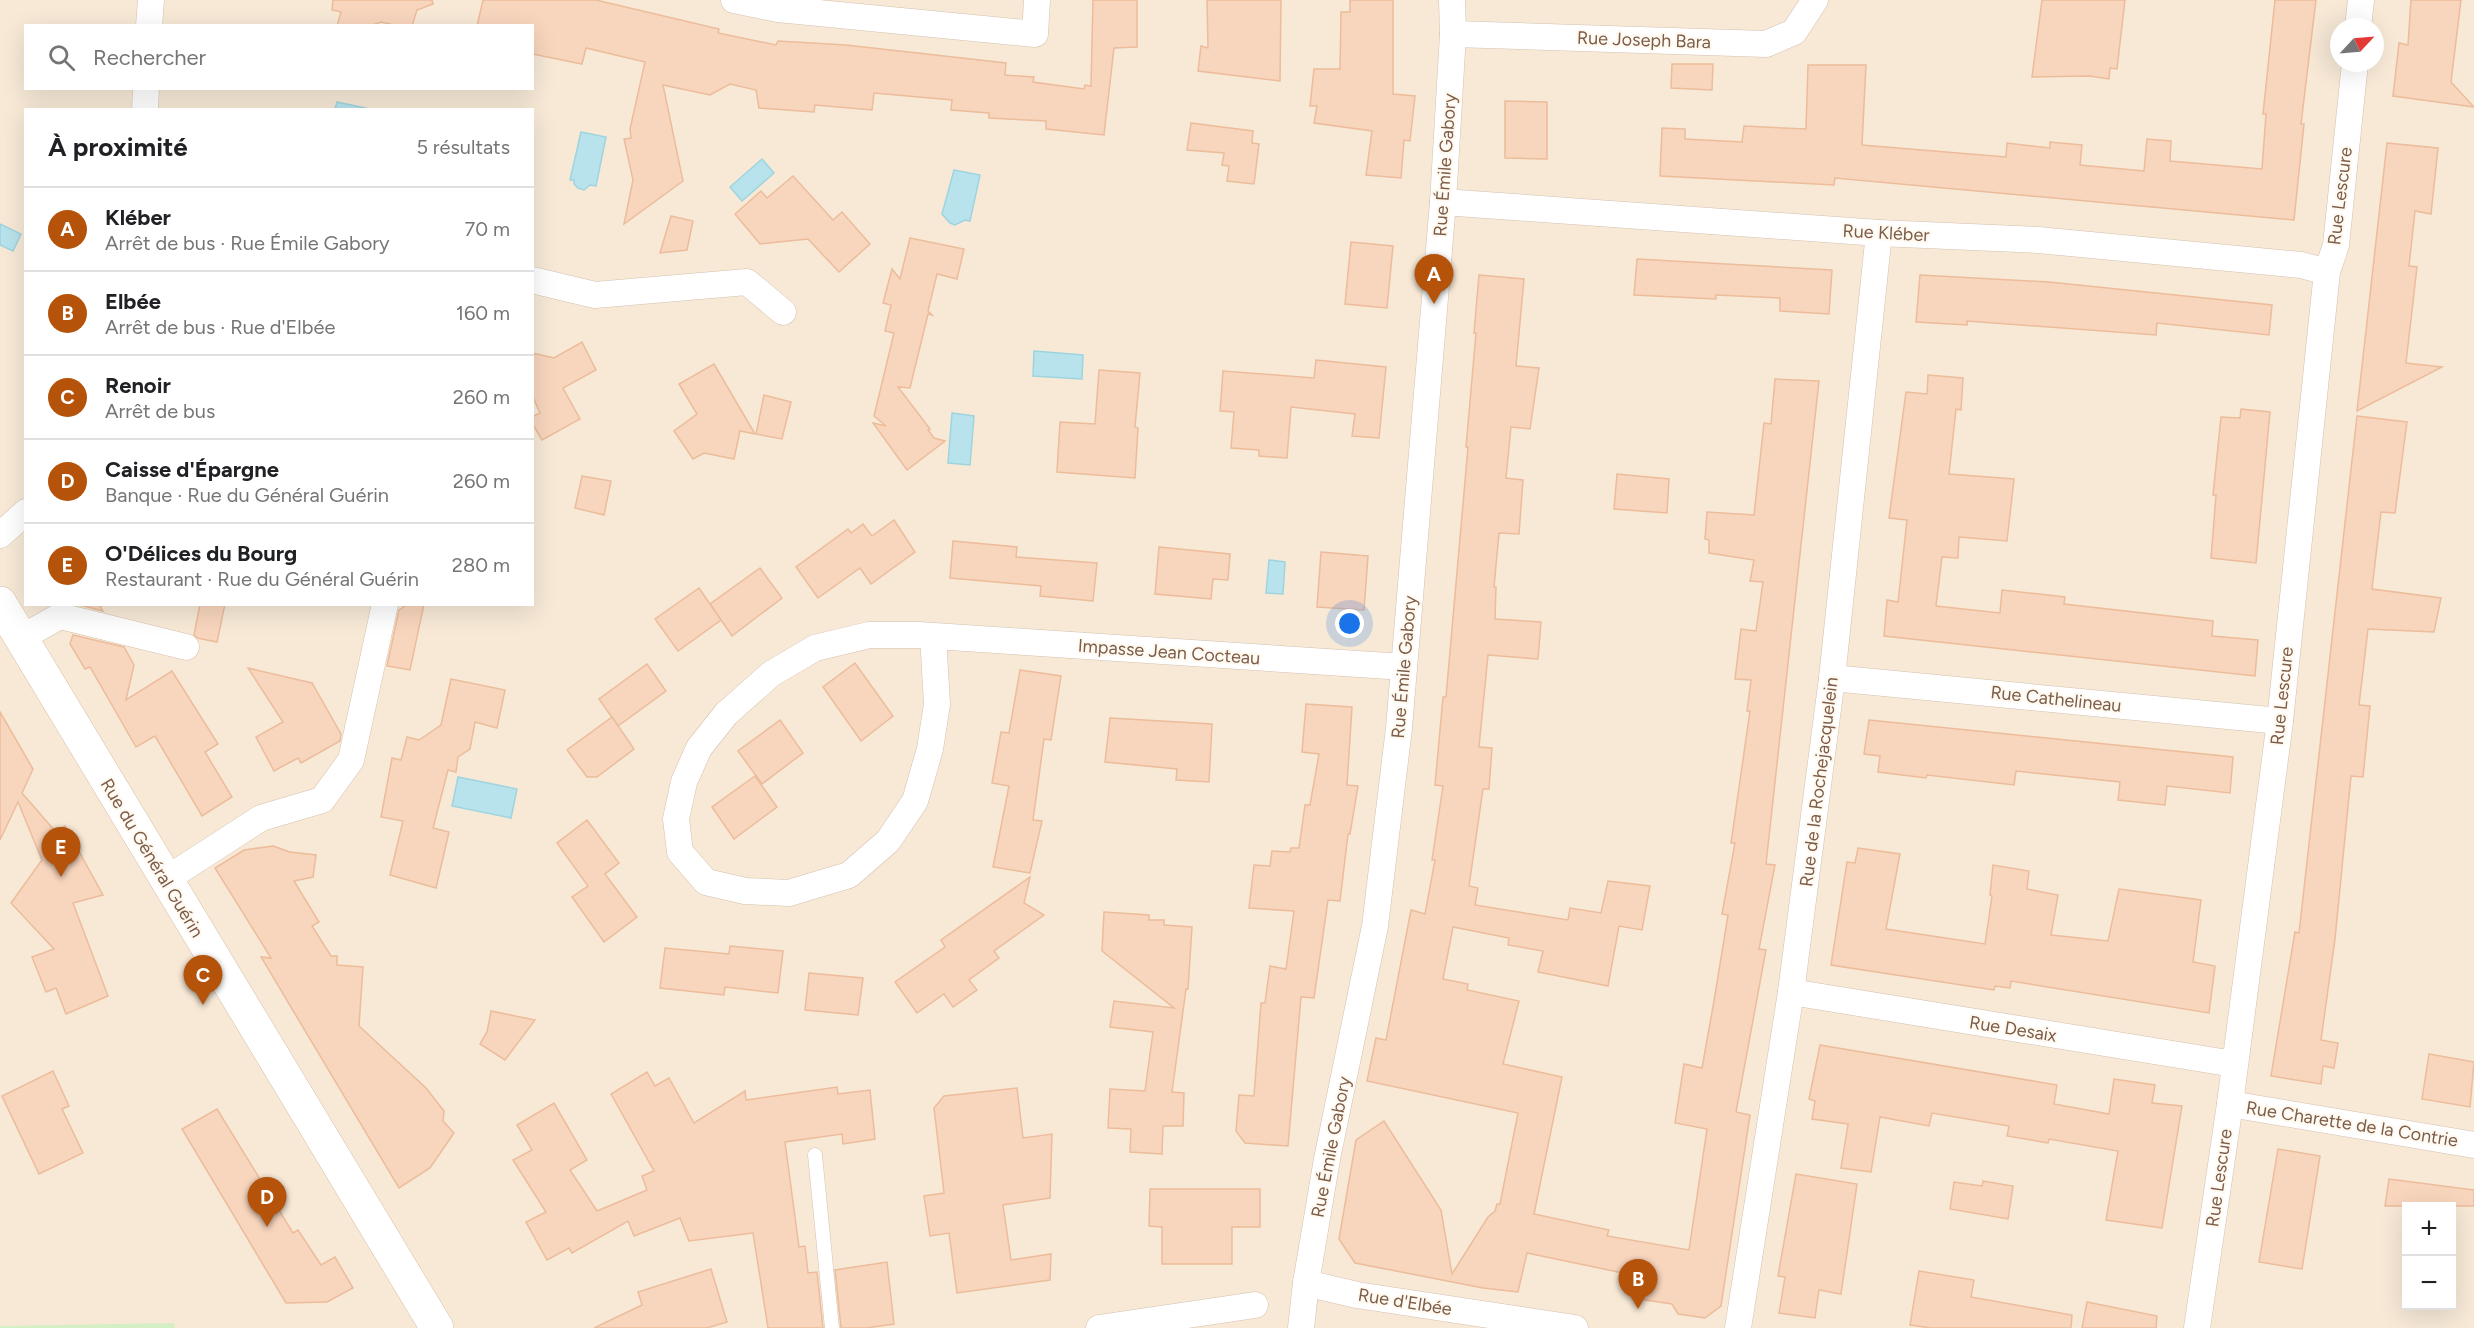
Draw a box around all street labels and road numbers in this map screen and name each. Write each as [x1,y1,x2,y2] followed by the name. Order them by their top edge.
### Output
[1577,27,1711,53] street label: Rue Joseph Bara
[1429,92,1461,237] street label: Rue Émile Gabory
[2323,145,2357,246] street label: Rue Lescure
[1842,220,1930,246] street label: Rue Kléber
[1387,594,1421,739] street label: Rue Émile Gabory
[1077,635,1261,669] street label: Impasse Jean Cocteau
[2266,646,2298,746] street label: Rue Lescure
[1795,676,1843,888] street label: Rue de la Rochejacquelein
[1989,681,2123,717] street label: Rue Cathelineau
[96,775,208,941] street label: Rue du Général Guérin
[1968,1011,2059,1047] street label: Rue Desaix
[1307,1074,1356,1219] street label: Rue Émile Gabory
[2244,1096,2460,1152] street label: Rue Charette de la Contrie
[2201,1127,2237,1228] street label: Rue Lescure
[1357,1284,1454,1320] street label: Rue d'Elbée

